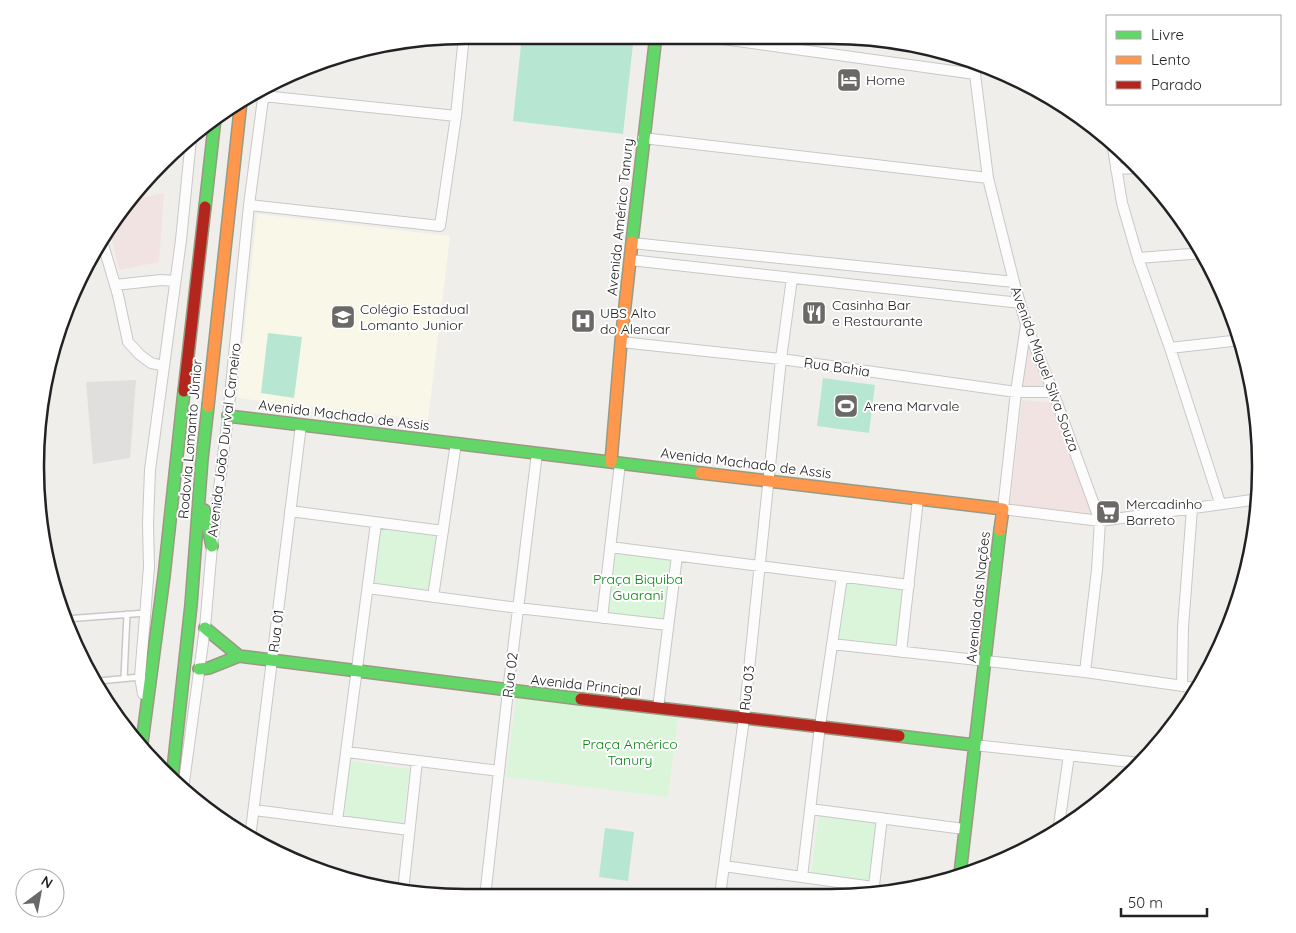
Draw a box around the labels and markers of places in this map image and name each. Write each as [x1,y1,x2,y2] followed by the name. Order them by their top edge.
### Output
[836,67,862,93] hotel icon: Home
[866,71,905,89] place label: Home
[832,296,923,330] place label: Casinha Bar e Restaurante
[360,300,469,334] place label: Colégio Estadual Lomanto Junior
[801,300,827,326] restaurant icon: Casinha Bar e Restaurante
[330,304,356,330] school or university icon: Colégio Estadual Lomanto Junior
[600,304,671,338] place label: UBS Alto do Alencar
[570,308,596,334] hospital icon: UBS Alto do Alencar
[833,393,859,419] sports icon: Arena Marvale
[864,397,960,415] place label: Arena Marvale
[1126,495,1202,529] place label: Mercadinho Barreto
[1095,499,1121,525] supermarket icon: Mercadinho Barreto

